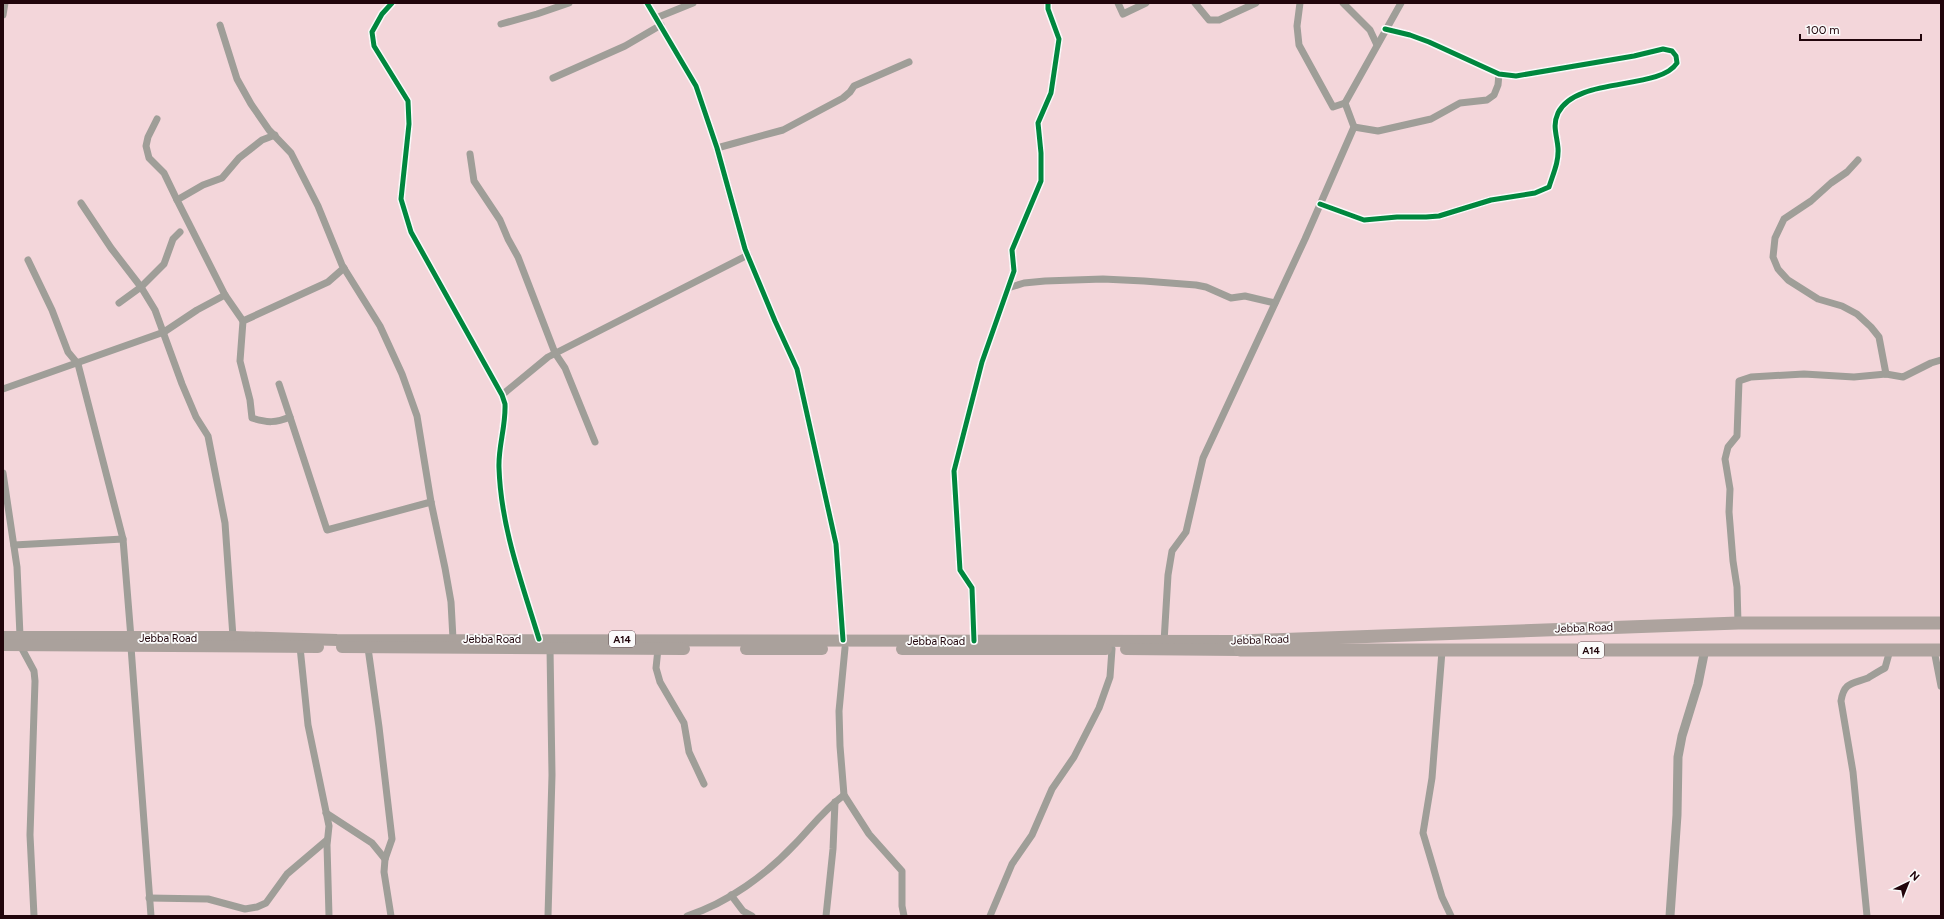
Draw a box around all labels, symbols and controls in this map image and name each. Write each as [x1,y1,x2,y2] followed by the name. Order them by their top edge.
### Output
[1800,16,1921,42] scale bar
[1806,23,1840,37] text: 100 m
[1555,620,1613,636] street label: Jebba Road
[609,631,635,647] road number: A14
[139,632,197,645] street label: Jebba Road
[1231,632,1289,648] street label: Jebba Road
[463,633,521,646] street label: Jebba Road
[907,635,965,648] street label: Jebba Road
[1578,642,1604,658] road number: A14
[1888,863,1928,903] north arrow
[1907,868,1922,884] text: N

